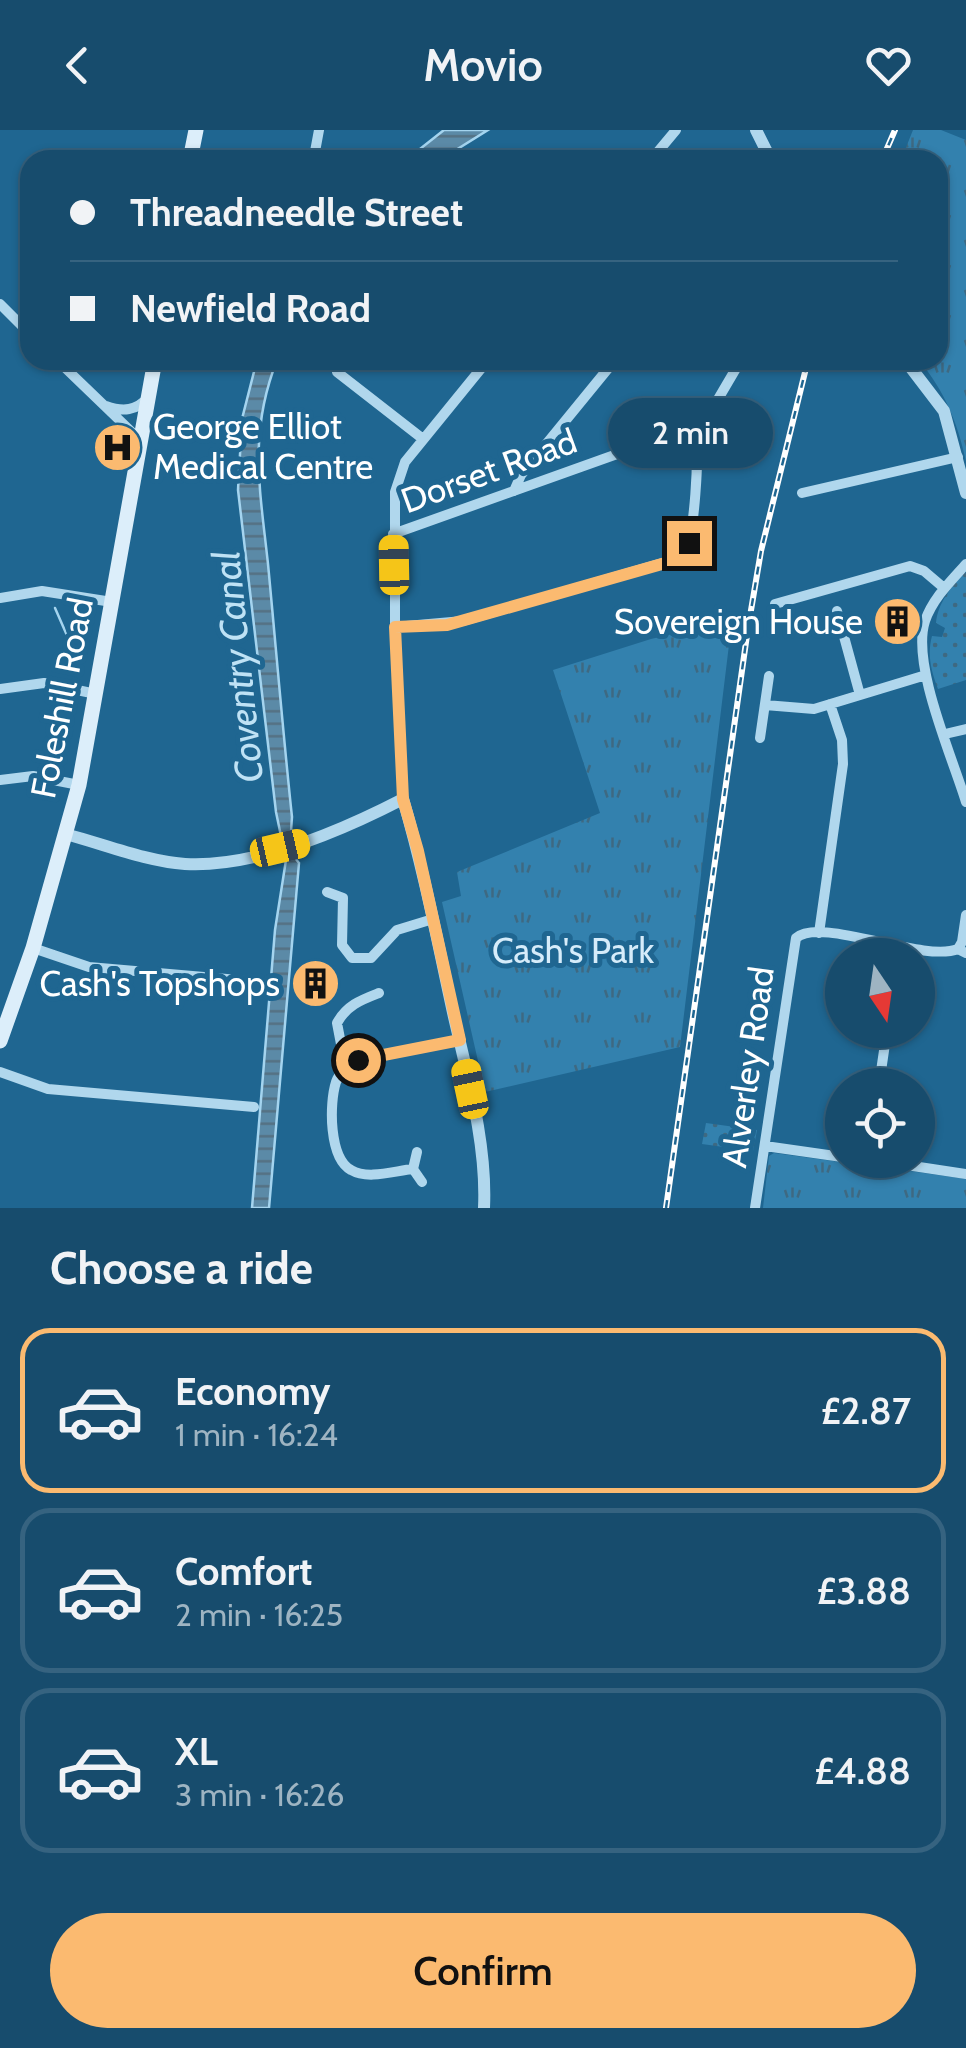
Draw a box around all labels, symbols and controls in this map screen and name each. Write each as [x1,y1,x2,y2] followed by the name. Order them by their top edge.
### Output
[50,38,105,93] icon: back
[423,38,543,92] text: Movio
[861,38,916,93] icon: heart
[130,189,463,236] text: Threadneedle Street
[130,285,371,332] text: Newfield Road
[606,398,772,468] callout: 2 min
[153,405,373,488] place label: George Elliot Medical Centre
[652,413,729,452] text: 2 min
[395,419,582,522] street label: Dorset Road
[92,421,144,473] hospital icon: George Elliot Medical Centre
[667,521,712,566] route end
[378,535,410,595] car
[202,549,273,785] water label: Coventry Canal
[21,594,102,802] street label: Foleshill Road
[872,596,924,648] building icon: Sovereign House
[614,600,863,643] place label: Sovereign House
[247,827,313,869] car
[492,929,654,972] park label: Cash's Park
[825,938,935,1048] north arrow
[825,938,935,1178] map controls
[289,958,341,1010] building icon: Cash's Topshops
[40,962,280,1005] place label: Cash's Topshops
[712,964,783,1170] street label: Alverley Road
[336,1038,381,1083] route start
[449,1057,491,1121] car
[825,1068,935,1178] button: locate
[50,1241,313,1295] text: Choose a ride
[55,1366,145,1456] icon: car
[175,1368,330,1415] text: Economy
[821,1387,911,1434] text: £2.87
[175,1415,338,1454] text: 1 min · 16:24
[55,1546,145,1636] icon: car
[175,1548,312,1595] text: Comfort
[817,1567,911,1614] text: £3.88
[175,1595,343,1634] text: 2 min · 16:25
[55,1726,145,1816] icon: car
[175,1728,218,1775] text: XL
[814,1747,911,1794] text: £4.88
[175,1775,344,1814] text: 3 min · 16:26
[50,1913,916,2028] button: Confirm

